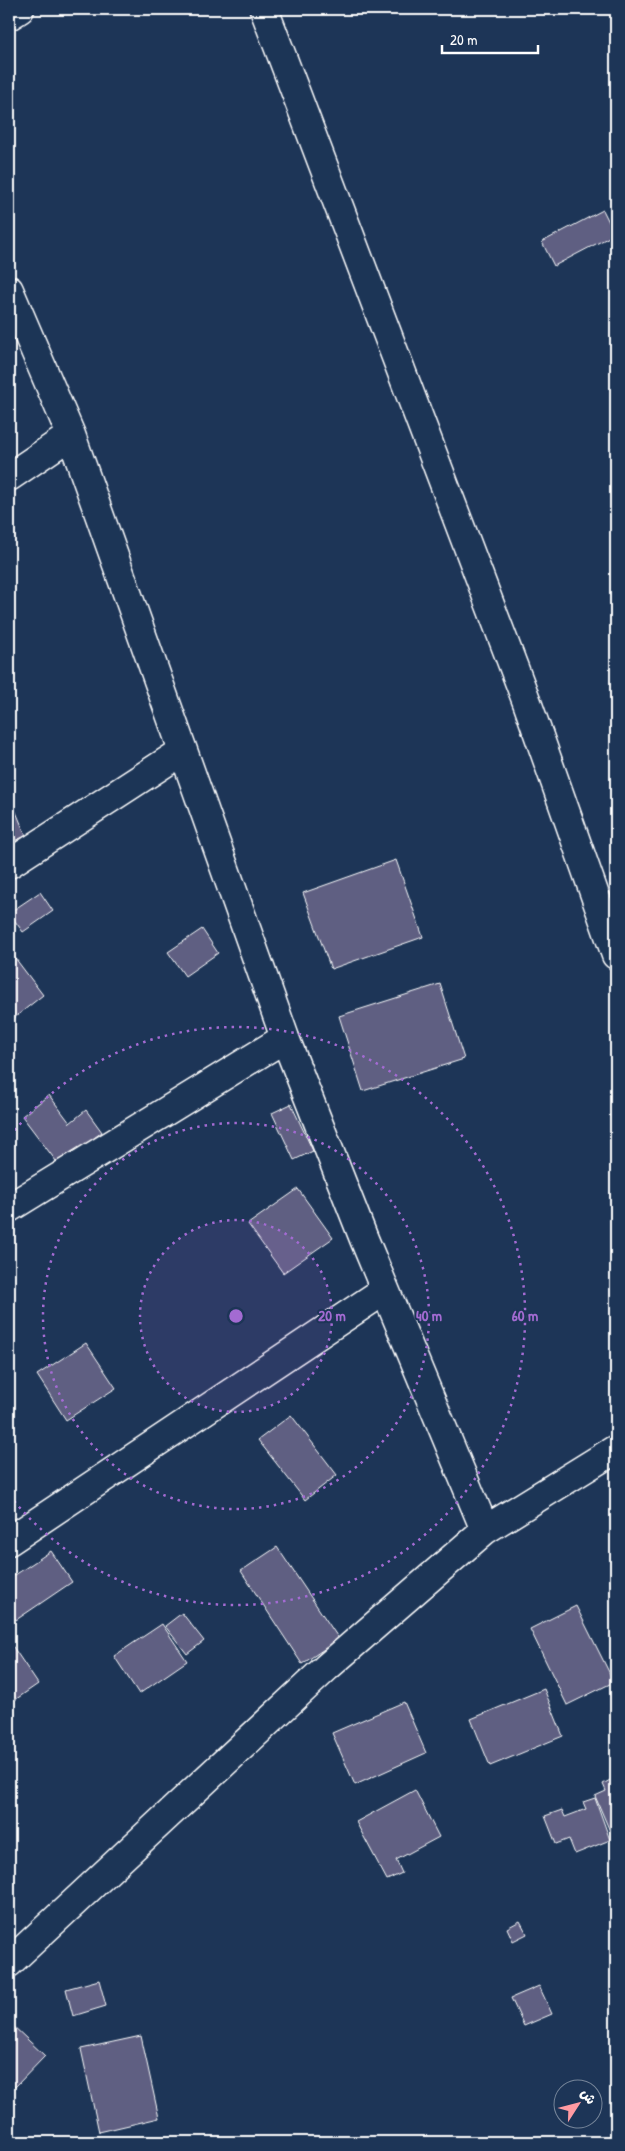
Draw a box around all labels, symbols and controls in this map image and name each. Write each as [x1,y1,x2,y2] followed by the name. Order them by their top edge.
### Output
[442,22,539,54] scale bar
[450,29,477,50] text: 20 m
[318,1305,346,1326] text: 20 m
[416,1305,442,1326] text: 40 m
[512,1305,538,1326] text: 60 m
[227,1307,245,1325] centre of rings
[552,2078,602,2128] north arrow
[577,2084,601,2108] text: ش

